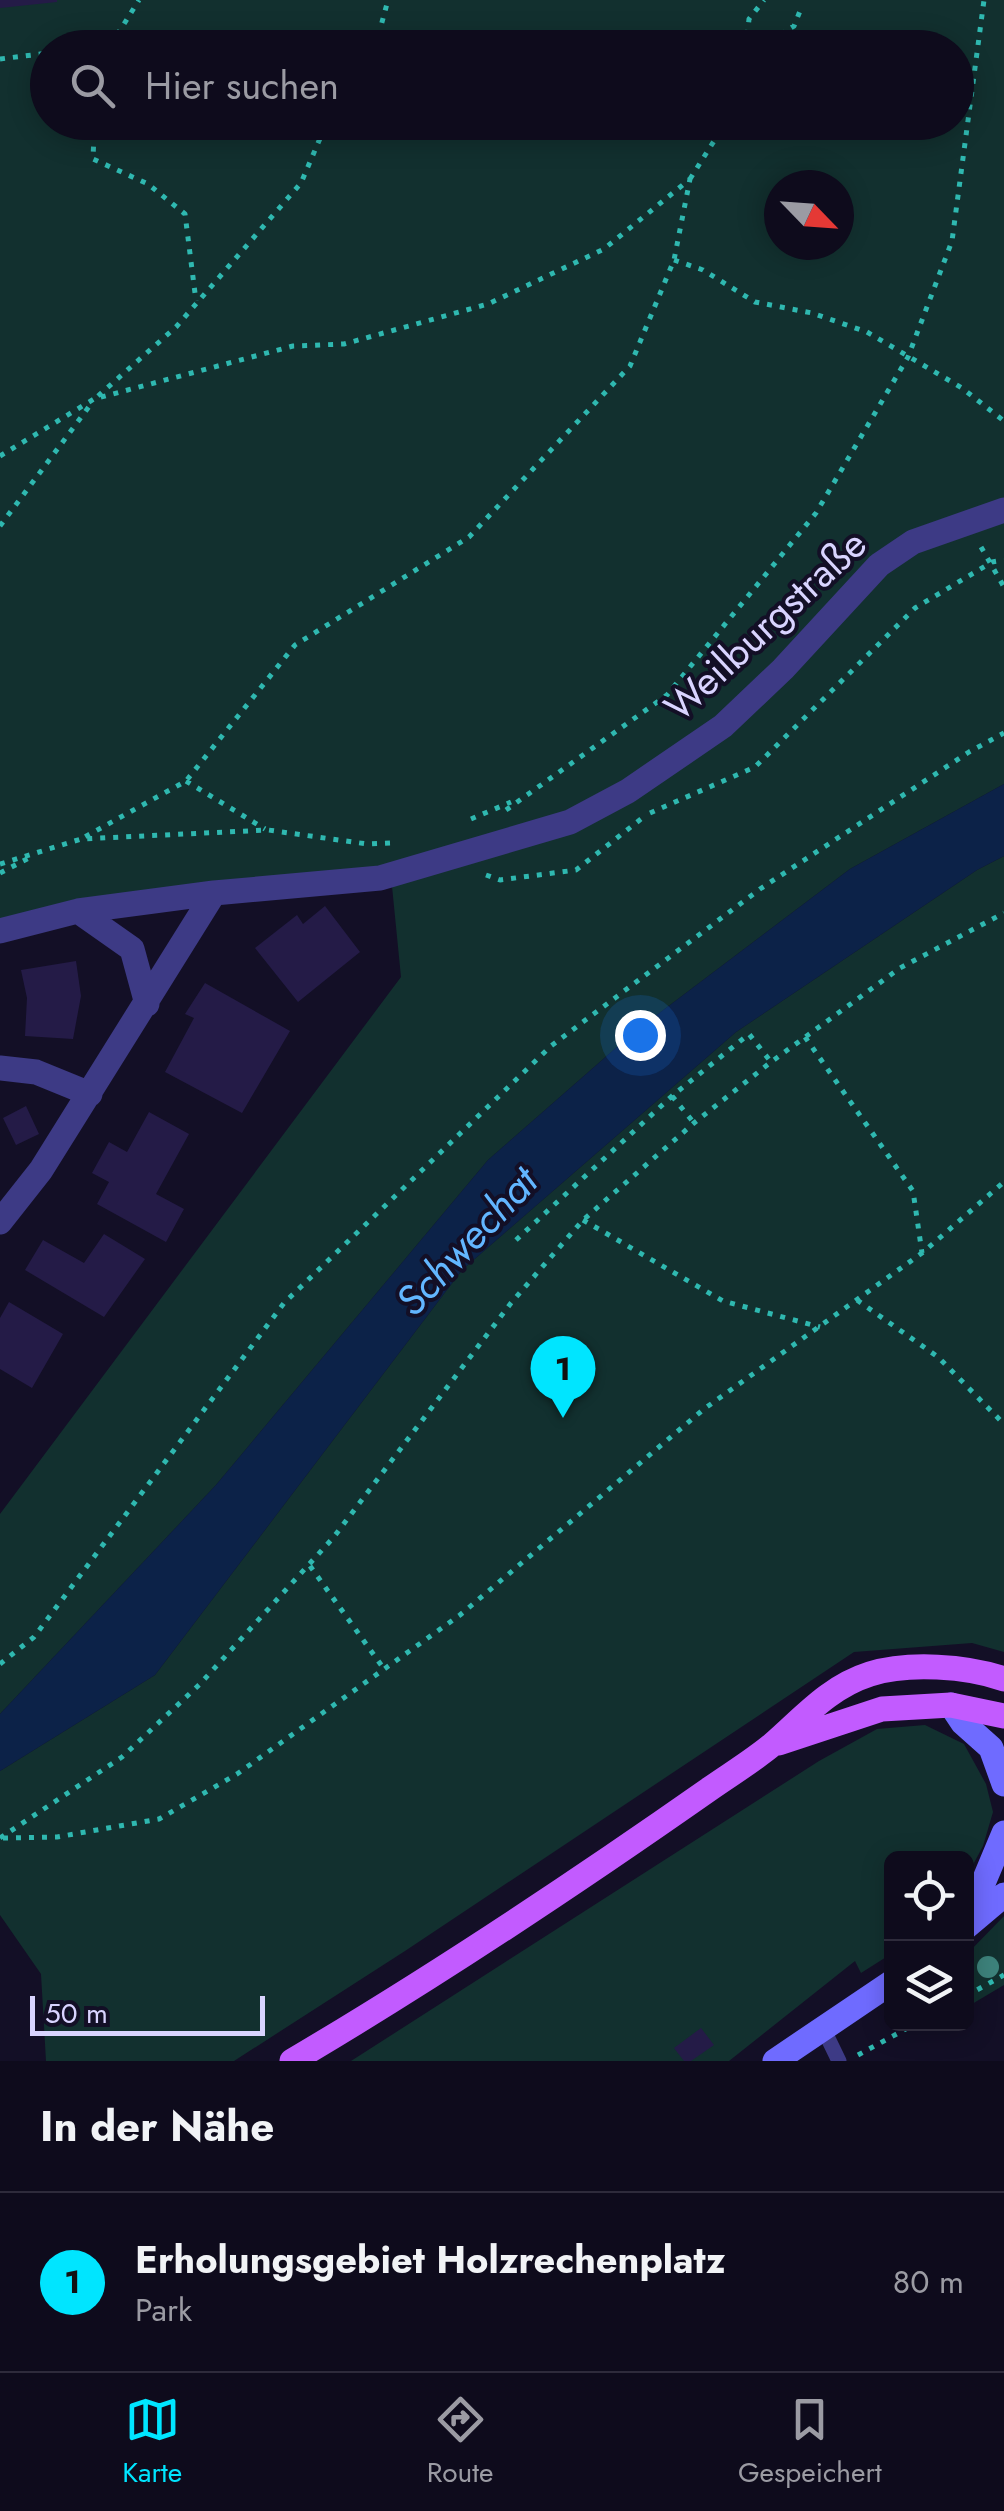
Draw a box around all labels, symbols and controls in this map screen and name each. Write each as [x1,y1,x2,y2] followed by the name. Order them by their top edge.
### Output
[30,30,974,140] search box
[65,58,120,113] icon: search
[145,58,339,113] text: Hier suchen
[764,170,854,260] north arrow
[651,516,879,734] street label: Weilburgstraße
[615,1010,666,1061] your location
[381,1151,553,1330] water label: Schwechat
[530,1336,596,1418] pin: 1
[884,1851,974,2031] map controls
[884,1851,974,1941] button: locate
[884,1941,974,2031] button: layers
[30,1991,265,2036] scale bar
[45,1993,108,2034] text: 50 m
[40,2096,274,2157] text: In der Nähe
[135,2232,726,2287] text: Erholungsgebiet Holzrechenplatz
[64,2259,81,2305] text: 1
[893,2259,964,2305] text: 80 m
[135,2287,192,2333] text: Park
[122,2392,182,2493] tab: Karte
[427,2392,493,2493] tab: Route
[738,2392,882,2493] tab: Gespeichert

